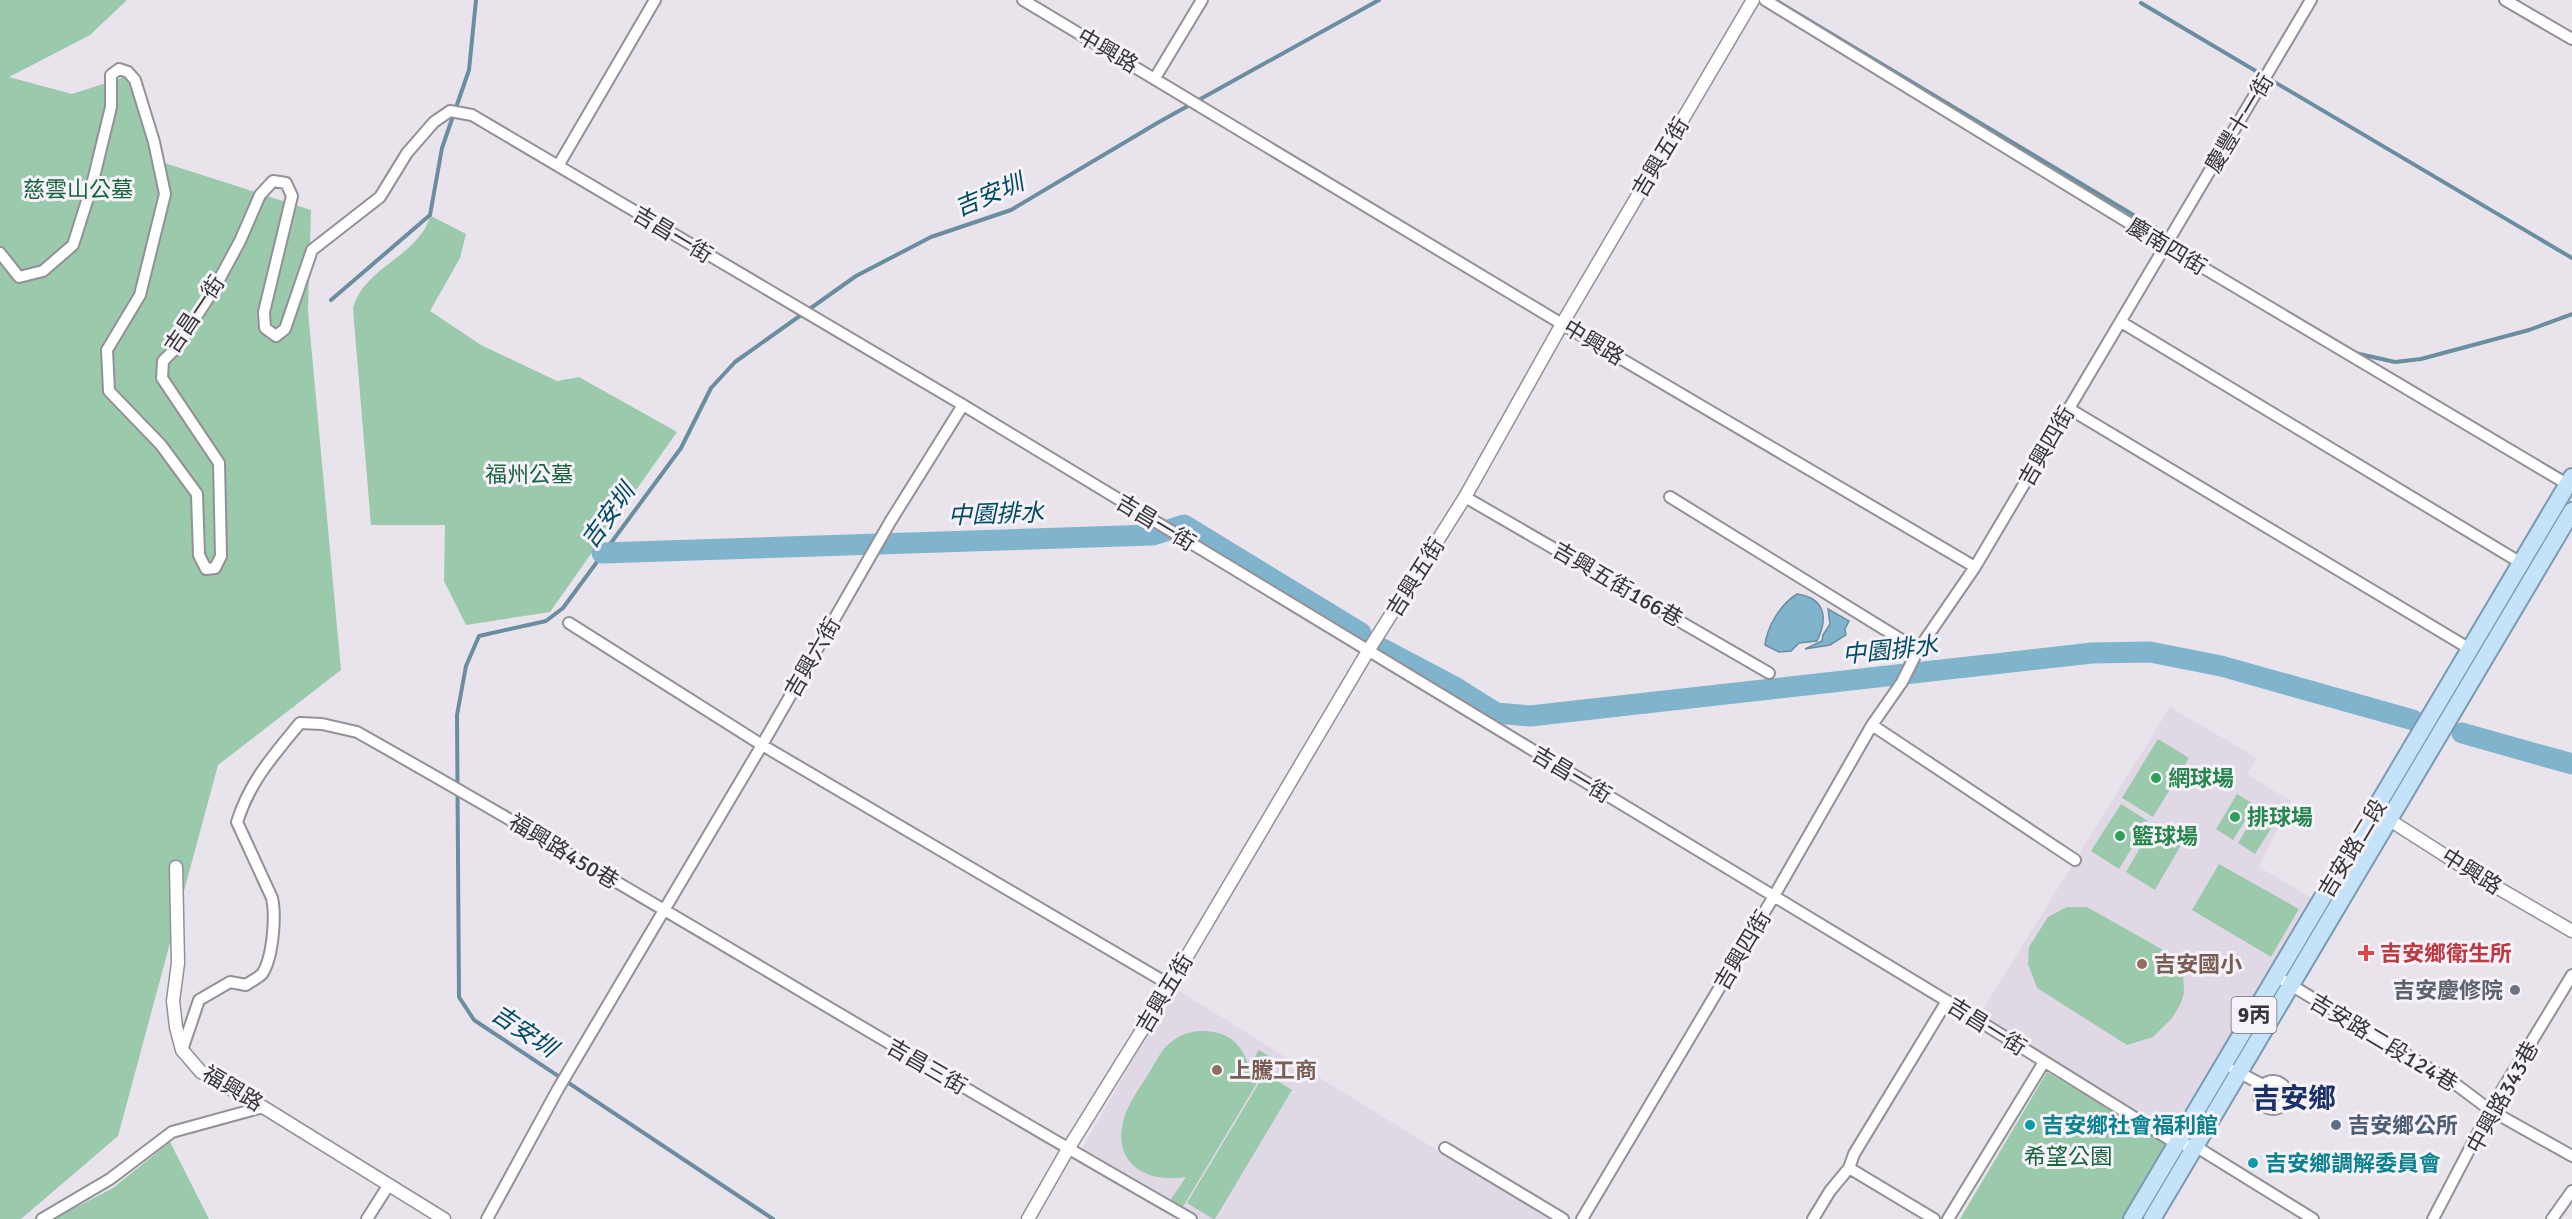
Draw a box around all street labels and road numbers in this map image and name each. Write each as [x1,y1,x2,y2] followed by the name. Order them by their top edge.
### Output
[1072,22,1143,79] street label: 中興路
[2200,69,2279,177] street label: 慶豐十一街
[1626,113,1695,202] street label: 吉興五街
[628,200,717,269] street label: 吉昌一街
[2122,212,2211,281] street label: 慶南四街
[159,270,230,358] street label: 吉昌一街
[1558,314,1629,371] street label: 中興路
[2013,401,2080,491] street label: 吉興四街
[1111,488,1200,557] street label: 吉昌一街
[1381,533,1450,622] street label: 吉興五街
[1548,536,1688,633] street label: 吉興五街166巷
[779,612,846,702] street label: 吉興六街
[1527,740,1616,809] street label: 吉昌一街
[2313,794,2392,902] street label: 吉安路二段
[504,808,624,895] street label: 福興路450巷
[2437,842,2507,900] street label: 中興路
[1708,906,1777,995] street label: 吉興四街
[1130,949,1199,1038] street label: 吉興五街
[2305,988,2463,1097] street label: 吉安路二段124巷
[1942,992,2031,1061] street label: 吉昌一街
[2232,997,2276,1033] road number: 9丙
[882,1033,972,1100] street label: 吉昌三街
[2461,1037,2544,1158] street label: 中興路343巷
[197,1060,268,1117] street label: 福興路

